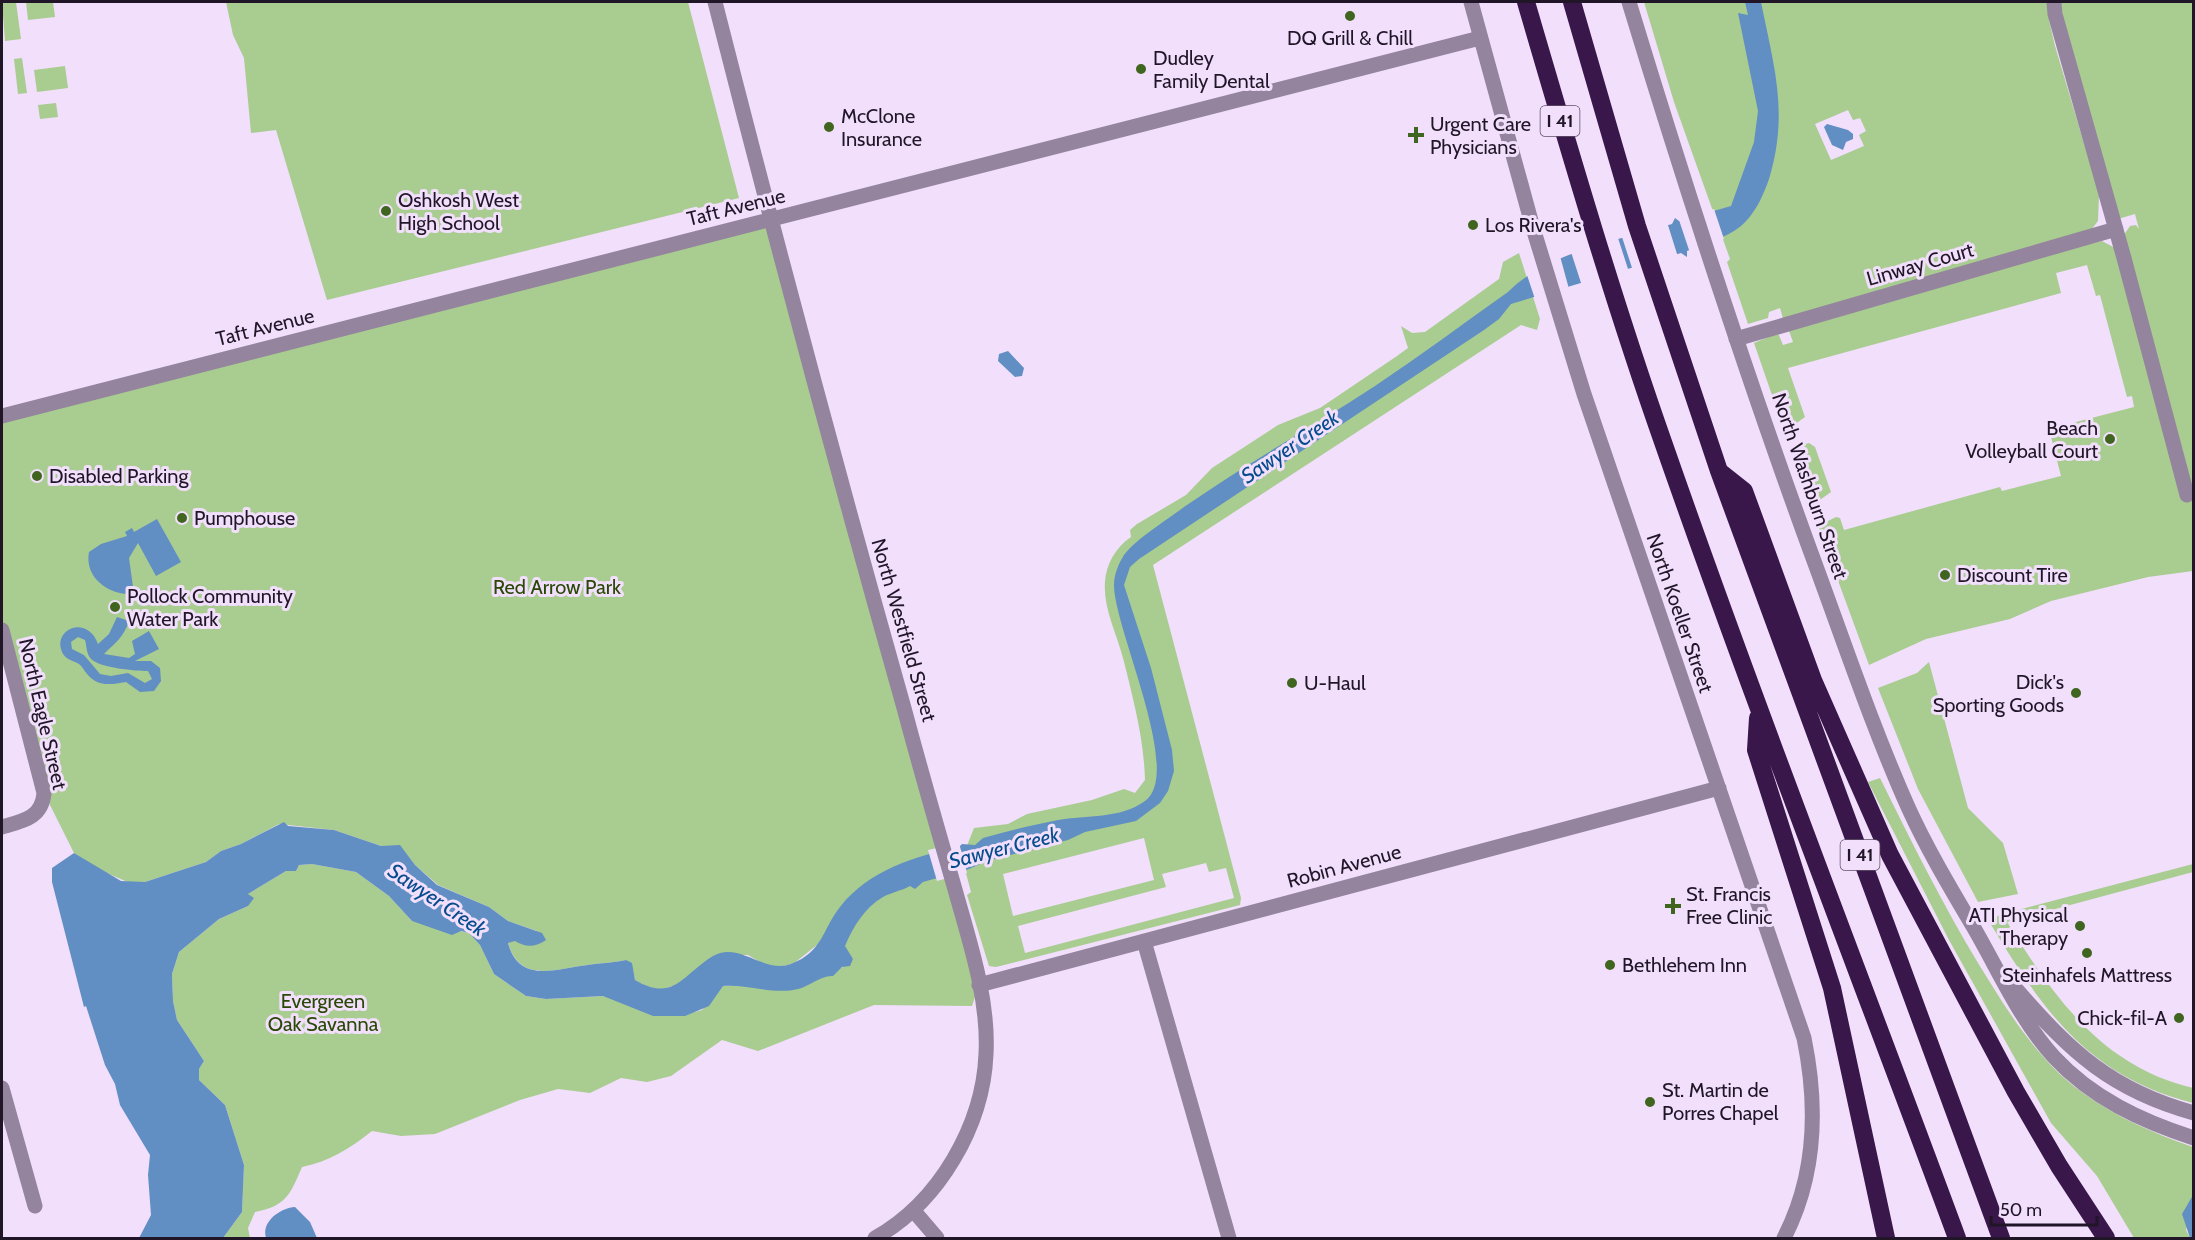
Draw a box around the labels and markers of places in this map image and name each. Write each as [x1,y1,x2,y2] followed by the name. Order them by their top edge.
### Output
[1343,9,1357,23] marker: DQ Grill & Chill
[1287,26,1413,50] place label: DQ Grill & Chill
[1153,46,1270,93] place label: Dudley Family Dental
[1134,62,1148,76] marker: Dudley Family Dental
[841,104,922,151] place label: McClone Insurance
[1430,112,1531,159] place label: Urgent Care Physicians
[822,120,836,134] marker: McClone Insurance
[1407,126,1425,144] marker: Urgent Care Physicians
[398,188,519,235] place label: Oshkosh West High School
[379,204,393,218] marker: Oshkosh West High School
[1485,213,1581,237] place label: Los Rivera's
[1466,218,1480,232] marker: Los Rivera's
[1965,416,2098,463] place label: Beach Volleyball Court
[2103,432,2117,446] marker: Beach Volleyball Court
[49,464,190,488] place label: Disabled Parking
[30,469,44,483] marker: Disabled Parking
[194,506,295,530] place label: Pumphouse
[175,511,189,525] marker: Pumphouse
[1957,563,2068,587] place label: Discount Tire
[1938,568,1952,582] marker: Discount Tire
[127,584,293,631] place label: Pollock Community Water Park
[108,600,122,614] marker: Pollock Community Water Park
[1933,670,2064,717] place label: Dick's Sporting Goods
[1304,671,1366,695] place label: U-Haul
[1285,676,1299,690] marker: U-Haul
[2069,686,2083,700] marker: Dick's Sporting Goods
[1686,882,1772,929] place label: St. Francis Free Clinic
[1664,897,1682,915] marker: St. Francis Free Clinic
[1969,903,2068,950] place label: ATI Physical Therapy
[2073,919,2087,933] marker: ATI Physical Therapy
[2080,946,2094,960] marker: Steinhafels Mattress
[1622,953,1747,977] place label: Bethlehem Inn
[1603,958,1617,972] marker: Bethlehem Inn
[2002,963,2172,987] place label: Steinhafels Mattress
[2077,1006,2168,1030] place label: Chick-fil-A
[2172,1011,2186,1025] marker: Chick-fil-A
[1662,1078,1779,1125] place label: St. Martin de Porres Chapel
[1643,1095,1657,1109] marker: St. Martin de Porres Chapel

